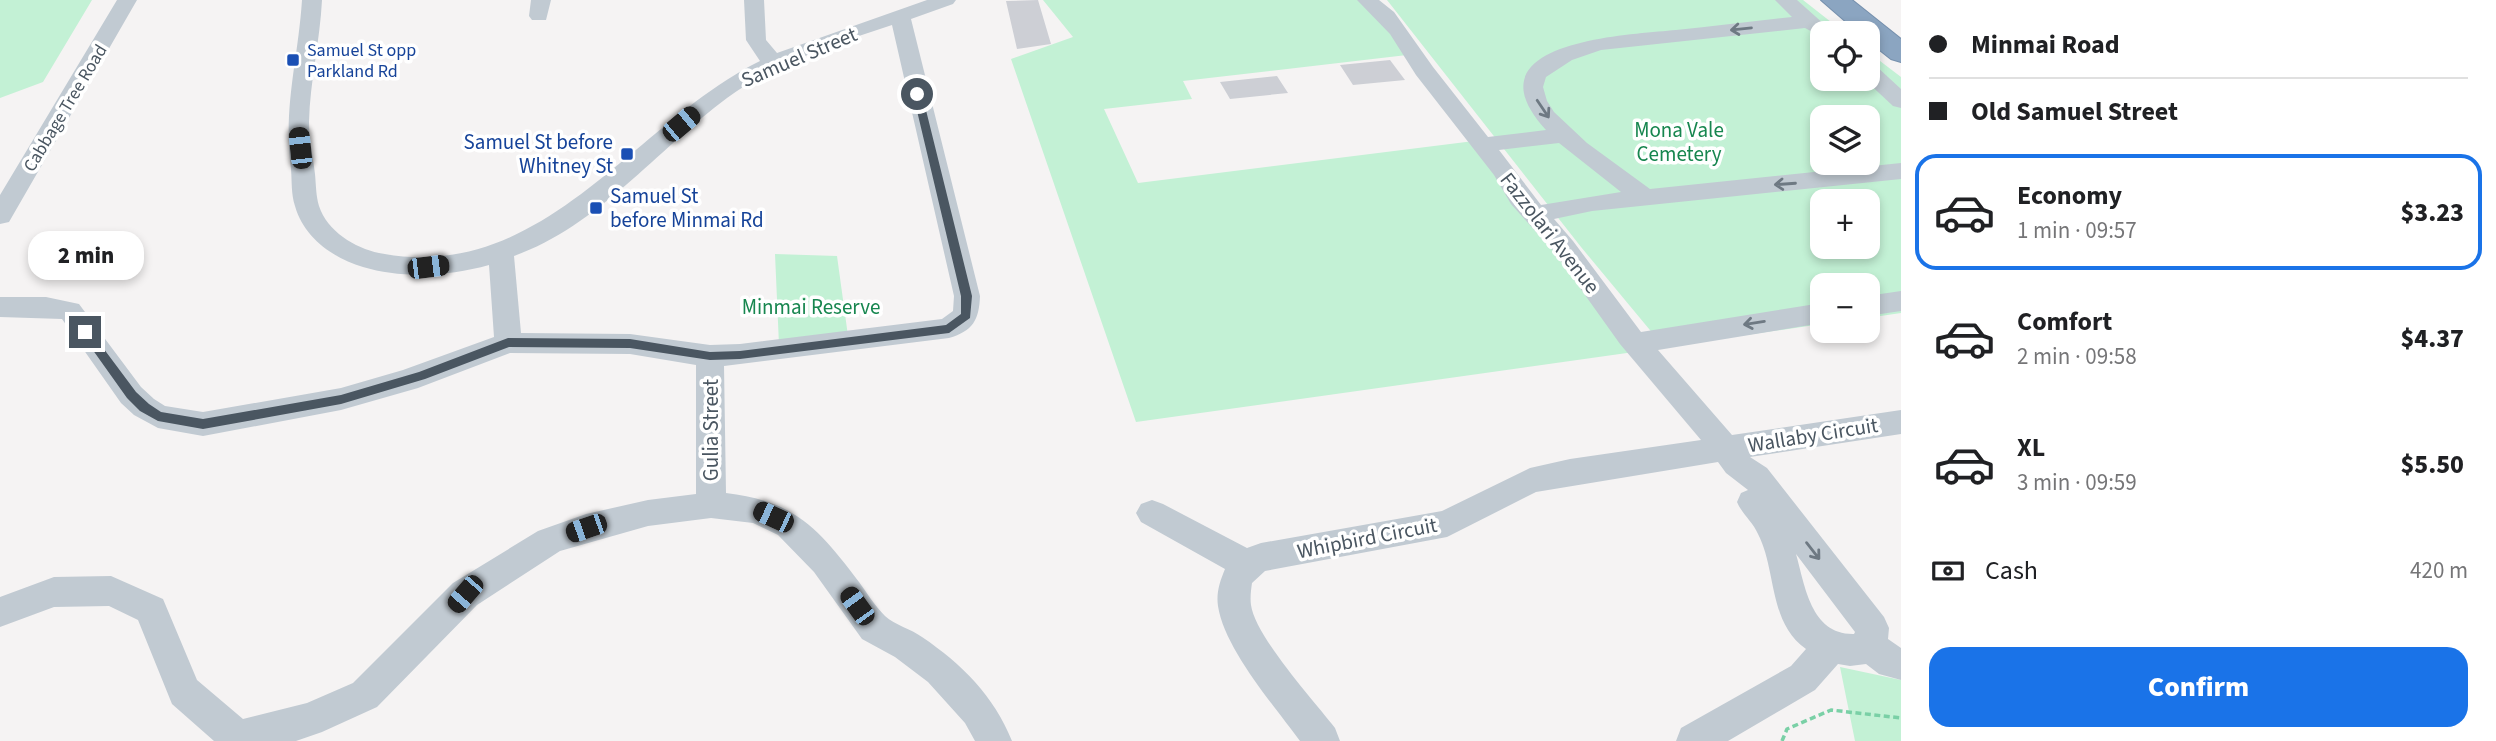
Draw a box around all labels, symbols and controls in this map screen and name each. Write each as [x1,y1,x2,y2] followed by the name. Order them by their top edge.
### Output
[736,19,862,95] street label: Samuel Street
[1810,21,1880,343] map controls
[1810,21,1880,91] button: locate
[1730,22,1753,35] one-way arrow
[1971,26,2120,63] text: Minmai Road
[307,38,416,84] place label: Samuel St opp Parkland Rd
[18,40,113,177] street label: Cabbage Tree Road
[285,52,301,68] marker: Samuel St opp Parkland Rd
[901,78,933,110] route start
[1971,93,2178,130] text: Old Samuel Street
[1536,99,1550,118] one-way arrow
[659,102,704,146] car
[1810,105,1880,175] button: layers
[1634,115,1724,169] park label: Mona Vale Cemetery
[288,126,313,170] car
[464,127,613,181] place label: Samuel St before Whitney St
[619,146,635,162] marker: Samuel St before Whitney St
[1493,166,1607,300] street label: Fazzolari Avenue
[2017,177,2122,214] text: Economy
[1774,178,1796,191] one-way arrow
[610,181,764,235] place label: Samuel St before Minmai Rd
[1933,181,1996,244] icon: car
[1810,189,1880,259] button: +
[2400,194,2464,231] text: $3.23
[588,200,604,216] marker: Samuel St before Minmai Rd
[2017,214,2137,247] text: 1 min · 09:57
[27,230,143,280] callout: 2 min
[58,239,114,272] text: 2 min
[406,254,451,280] car
[1810,273,1880,343] button: −
[742,292,880,322] park label: Minmai Reserve
[2017,303,2112,340] text: Comfort
[1933,307,1996,370] icon: car
[69,316,101,348] route end
[1743,317,1766,330] one-way arrow
[2400,320,2464,357] text: $4.37
[2017,340,2137,373] text: 2 min · 09:58
[696,379,726,481] street label: Gulia Street
[1746,410,1880,460] street label: Wallaby Circuit
[2017,429,2045,466] text: XL
[1933,433,1996,496] icon: car
[2400,446,2464,483] text: $5.50
[2017,466,2137,499] text: 3 min · 09:59
[750,499,797,535] car
[1294,510,1440,566] street label: Whipbird Circuit
[563,511,610,545] car
[1806,542,1821,560] one-way arrow
[1929,552,1967,590] icon: cash
[1985,552,2038,589] text: Cash
[2410,554,2468,587] text: 420 m
[444,571,487,617] car
[837,583,878,629] car
[1929,647,2468,727] button: Confirm

